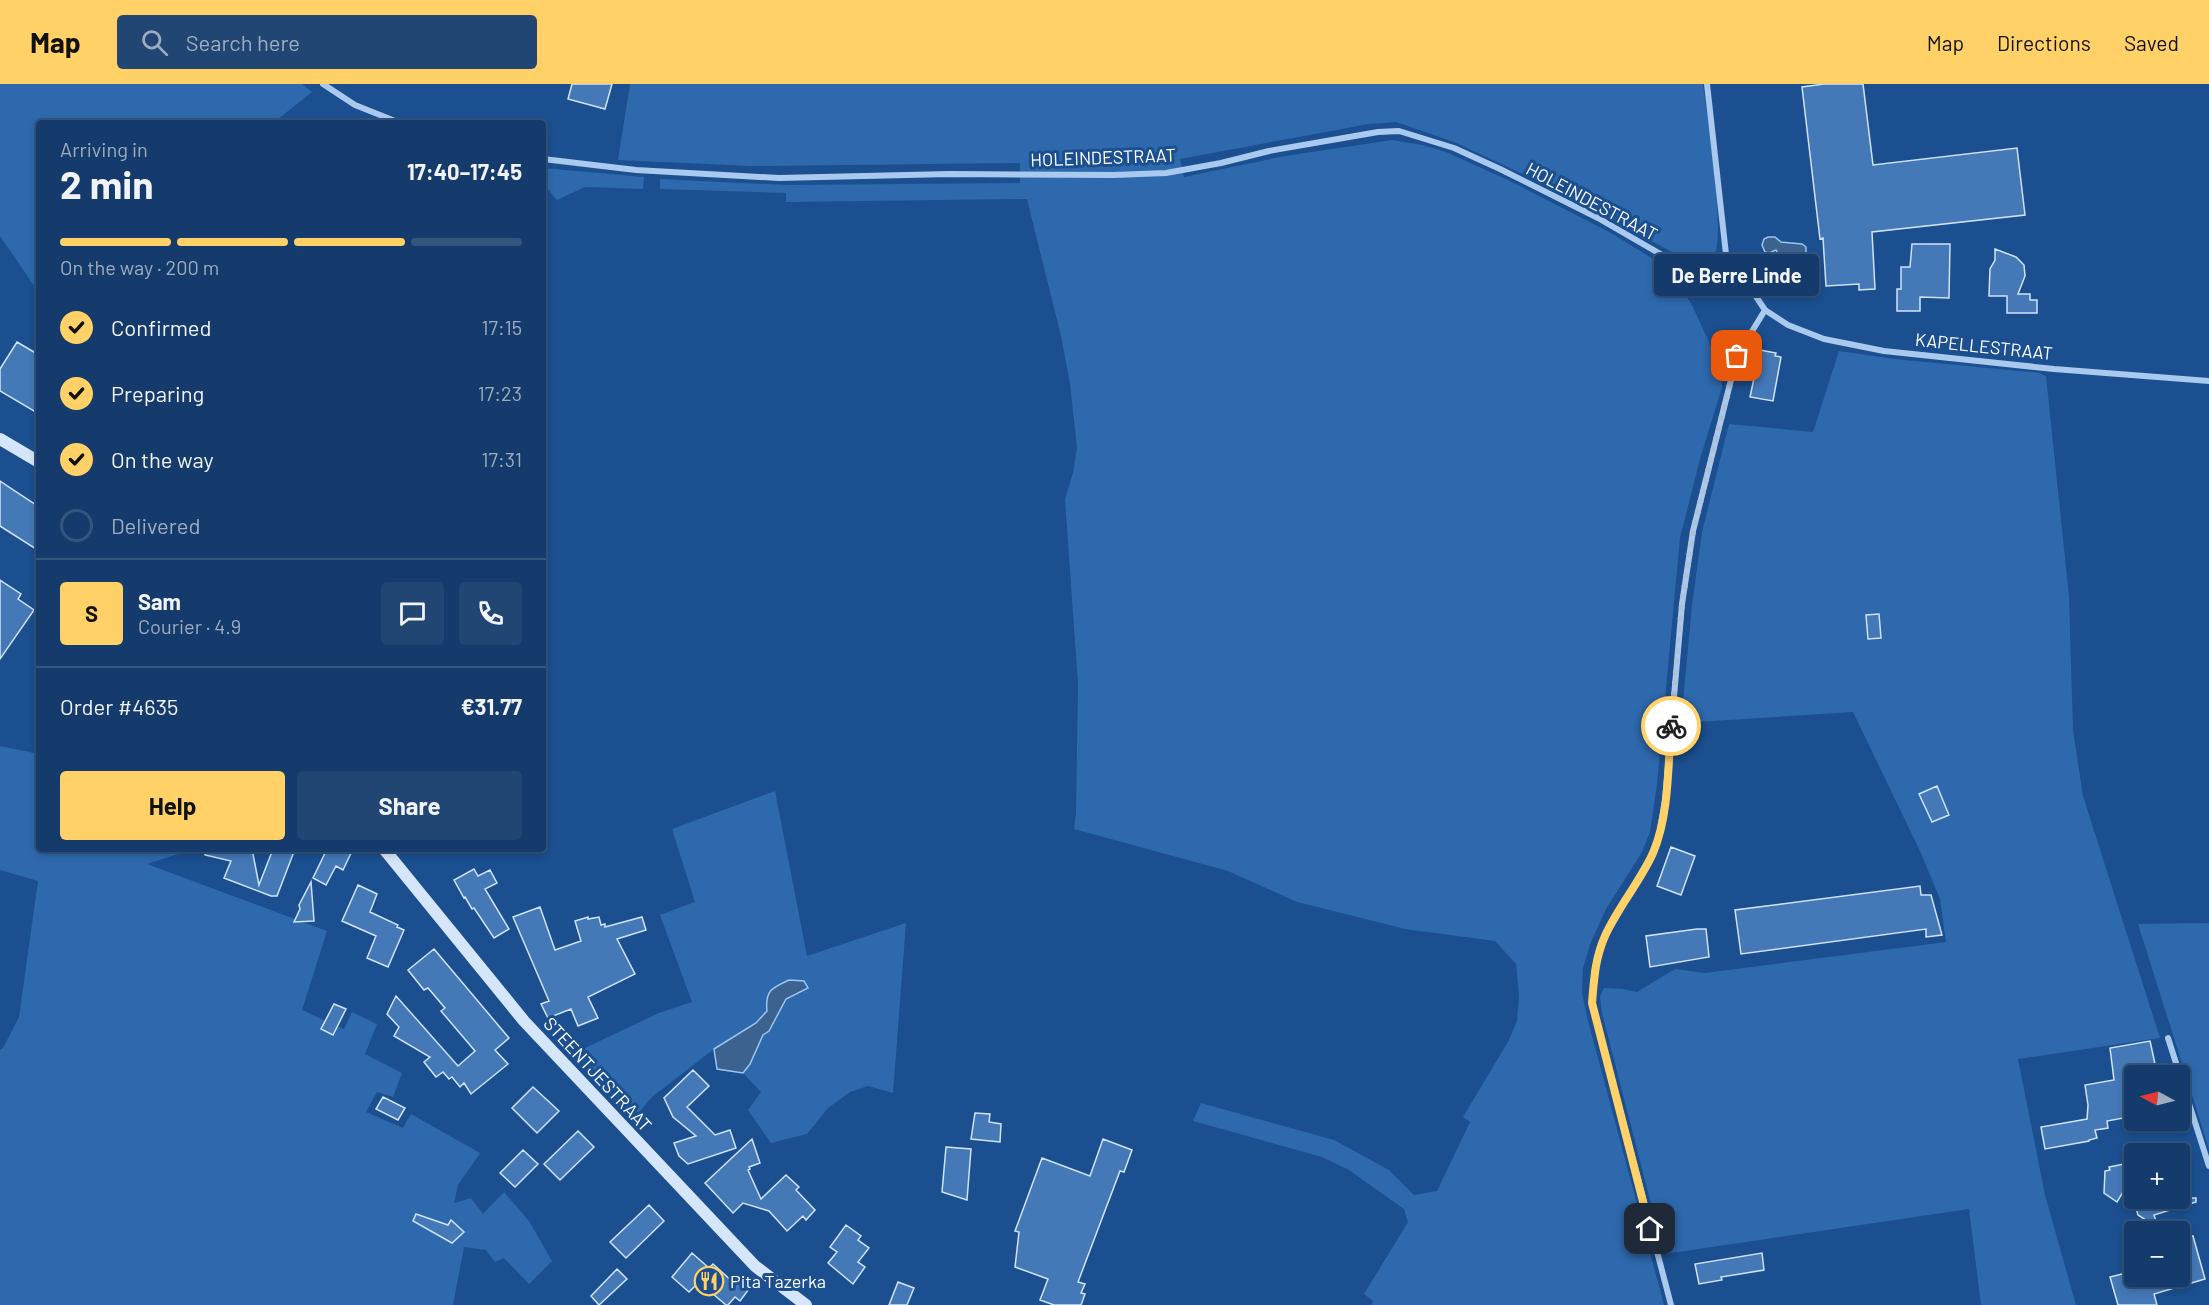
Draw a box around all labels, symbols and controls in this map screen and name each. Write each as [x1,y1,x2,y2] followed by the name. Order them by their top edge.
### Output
[117,15,537,69] search box
[30,25,81,59] text: Map
[138,26,171,59] icon: search
[186,29,300,55] text: Search here
[1927,30,1964,55] text: Map
[1997,30,2091,55] text: Directions
[2124,30,2179,55] text: Saved
[60,137,148,161] text: Arriving in
[1030,143,1176,171] street label: HOLEINDESTRAAT
[1523,157,1661,245] street label: HOLEINDESTRAAT
[407,158,522,184] text: 17:40–17:45
[60,160,153,207] text: 2 min
[1654,254,1820,296] callout: De Berre Linde
[60,255,219,279] text: On the way · 200 m
[1671,263,1802,287] text: De Berre Linde
[60,311,93,344] icon: check
[111,314,211,340] text: Confirmed
[481,315,522,339] text: 17:15
[1914,328,2054,364] street label: KAPELLESTRAAT
[1711,330,1762,381] pin
[1720,339,1753,372] icon: bag
[60,377,93,410] icon: check
[111,380,204,406] text: Preparing
[478,381,522,405] text: 17:23
[60,443,93,476] icon: check
[111,446,214,472] text: On the way
[482,447,522,471] text: 17:31
[111,512,200,538] text: Delivered
[381,582,444,645] button: chat
[459,582,522,645] button: phone
[138,588,181,614] text: Sam
[85,600,98,626] text: S
[138,614,241,638] text: Courier · 4.9
[60,693,178,719] text: Order #4635
[461,693,522,719] text: €31.77
[1641,696,1701,756] courier
[1655,710,1688,743] icon: bike
[60,771,285,840] button: Help
[297,771,522,840] button: Share
[539,1012,657,1136] street label: STEENTJESTRAAT
[2124,1065,2190,1131] north arrow
[2124,1065,2190,1287] map controls
[2124,1143,2190,1209] button: +
[1624,1203,1675,1254] pin
[1633,1212,1666,1245] icon: home
[2124,1221,2190,1287] button: −
[693,1265,725,1297] restaurant icon: Pita Tazerka
[730,1270,826,1292] place label: Pita Tazerka

